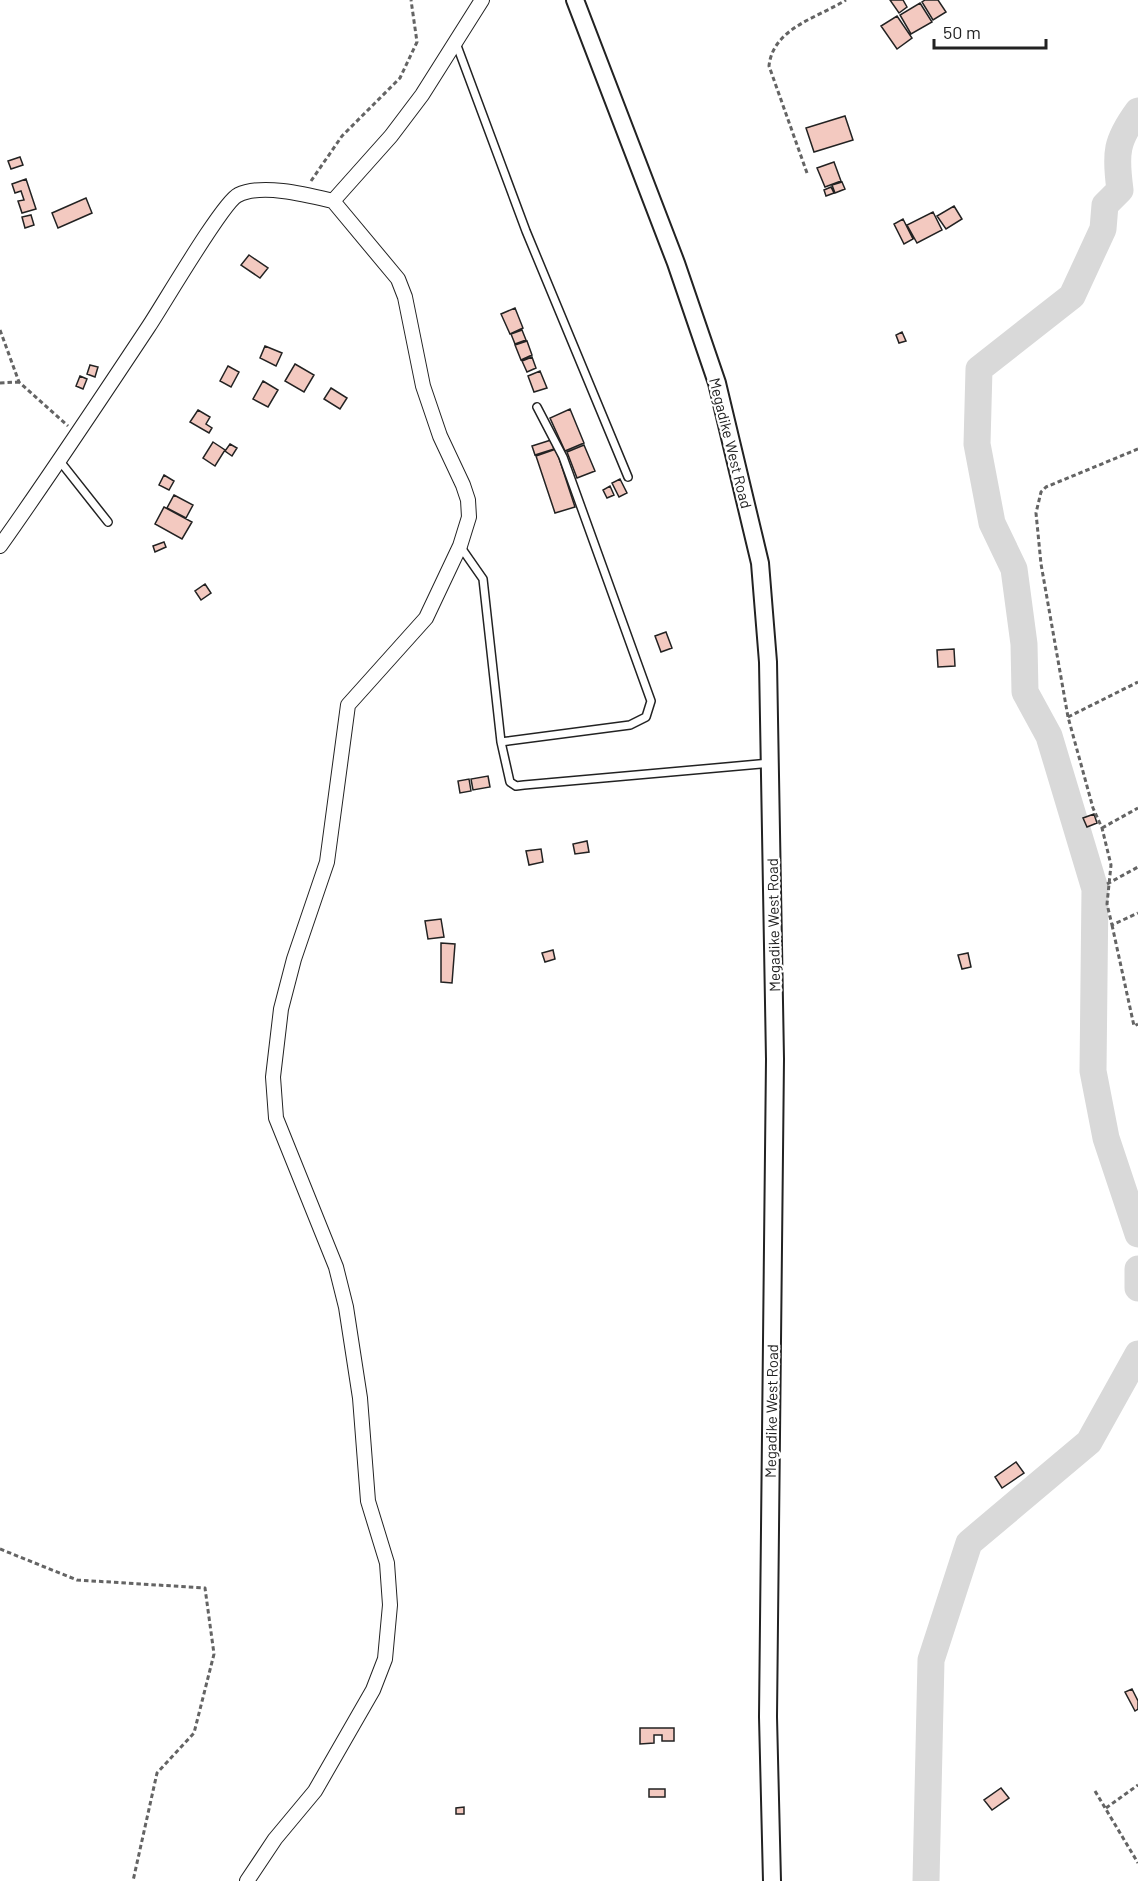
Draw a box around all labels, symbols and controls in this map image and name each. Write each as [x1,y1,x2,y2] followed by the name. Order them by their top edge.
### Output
[934,12,1046,50] scale bar
[943,21,981,43] text: 50 m
[706,376,756,510] street label: Megadike West Road
[763,858,783,992] street label: Megadike West Road
[761,1344,781,1478] street label: Megadike West Road

